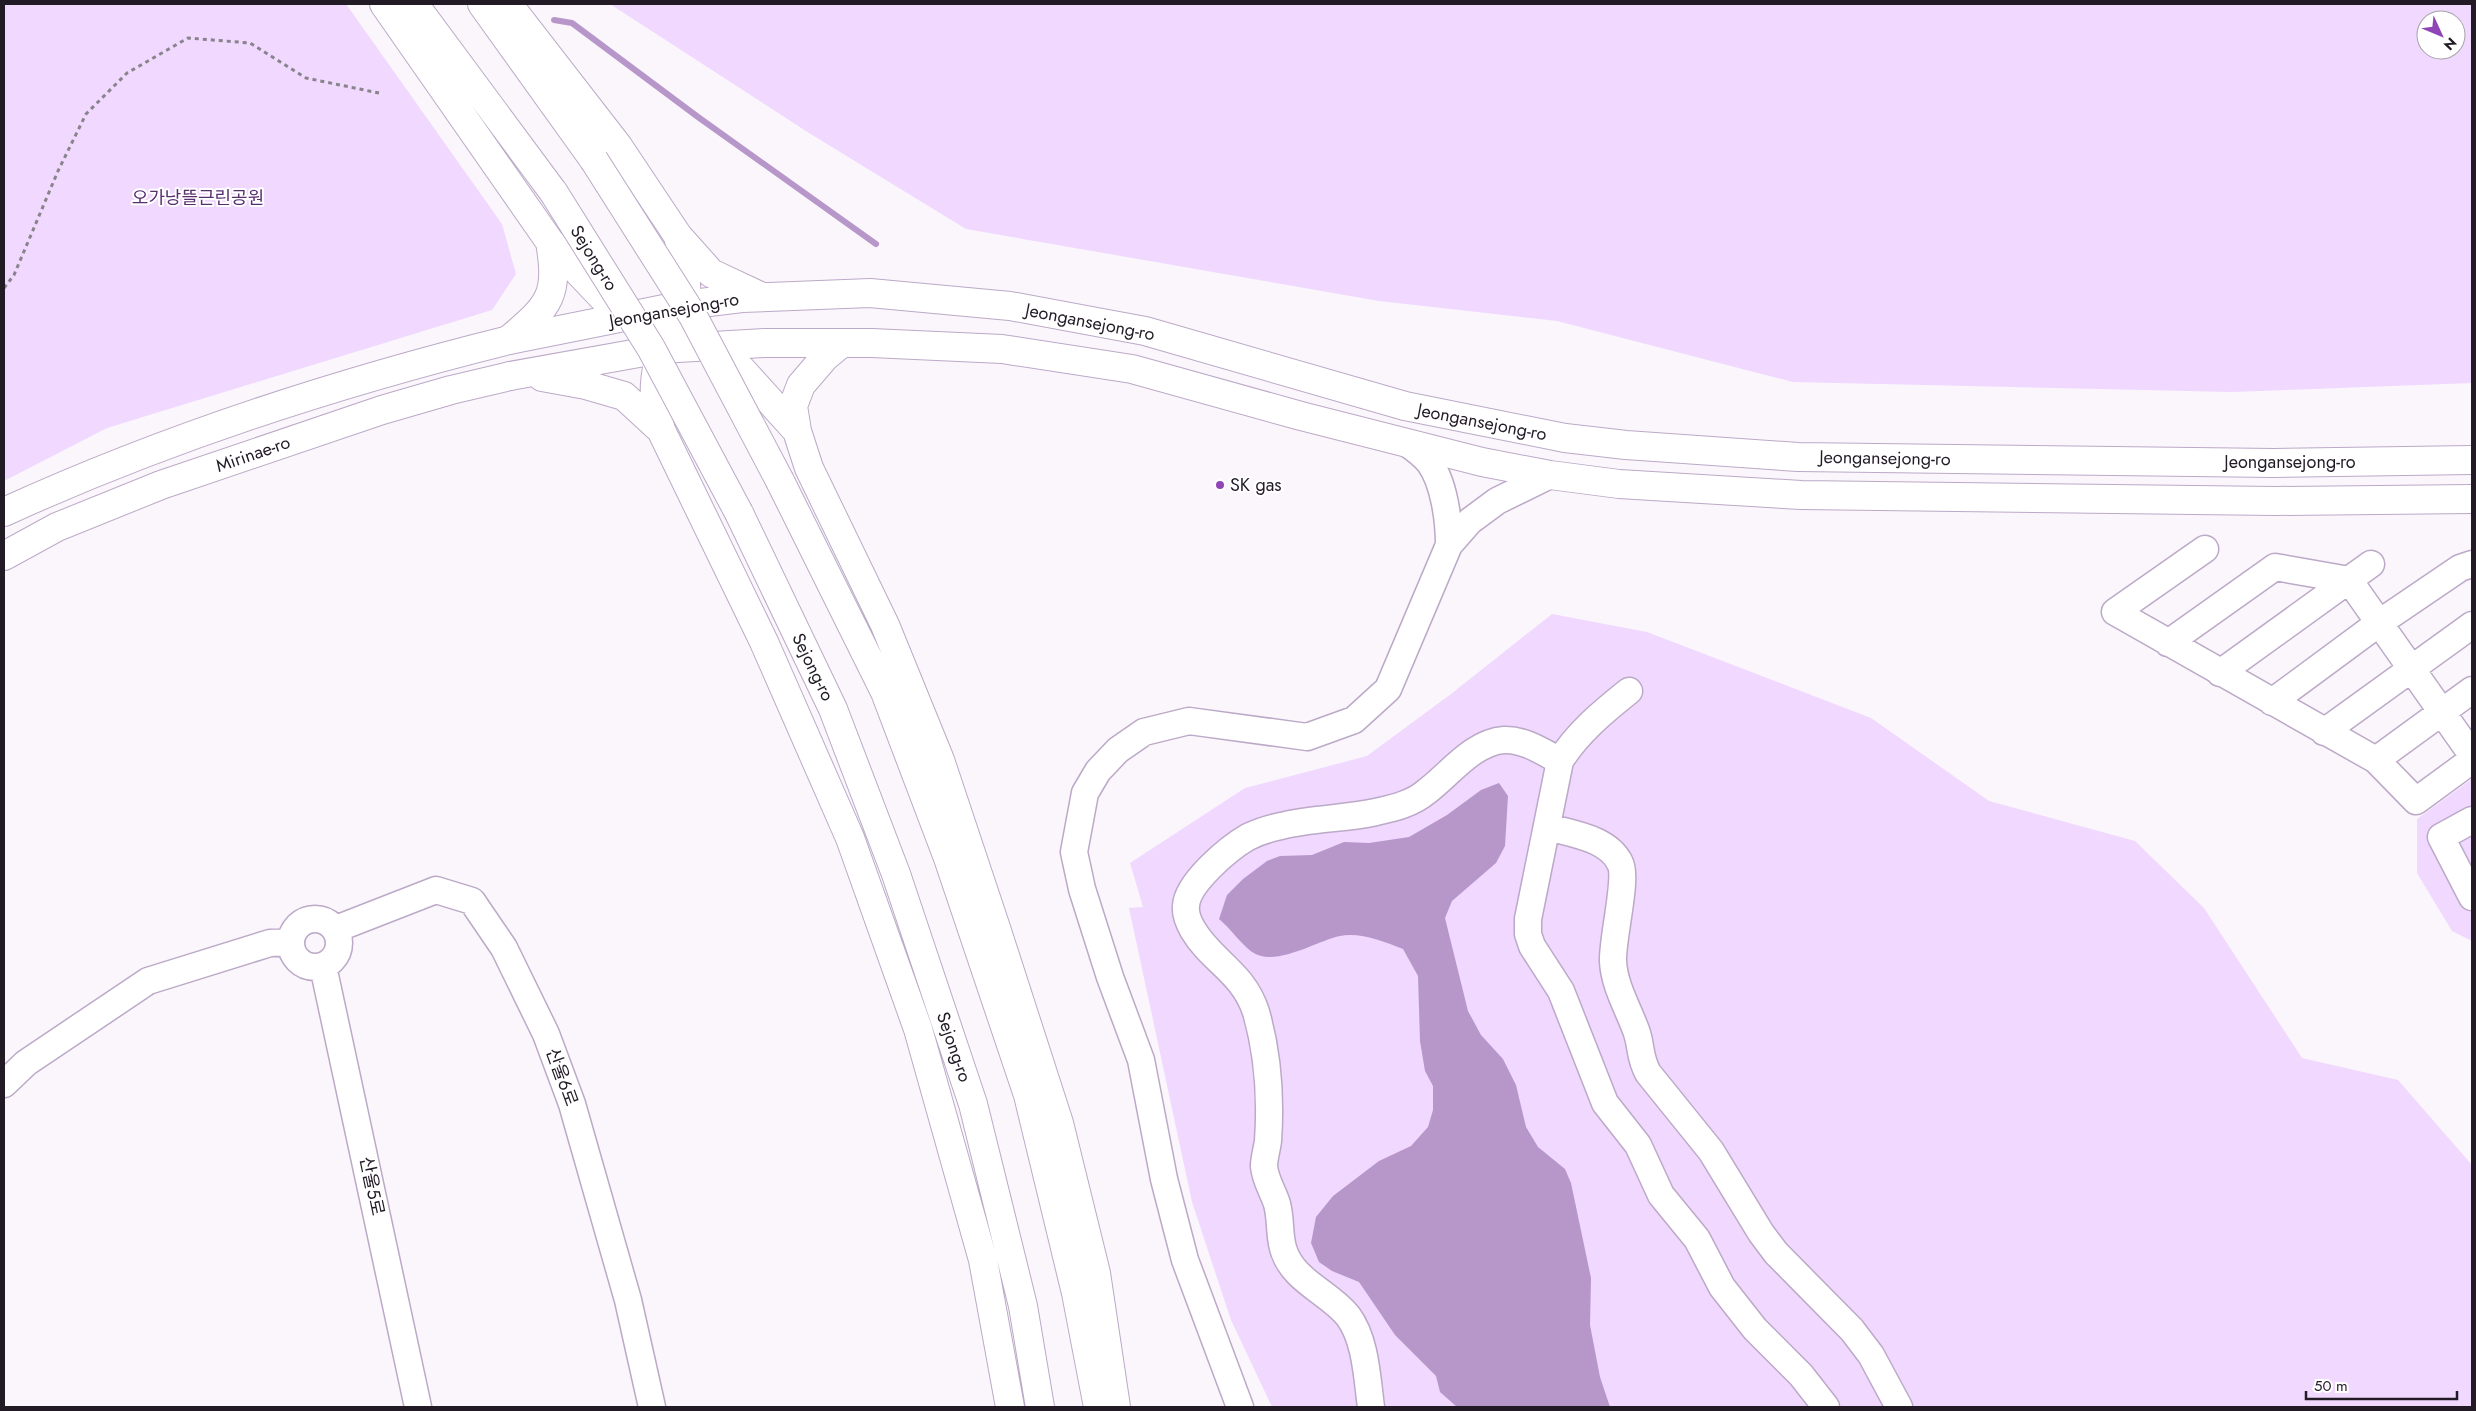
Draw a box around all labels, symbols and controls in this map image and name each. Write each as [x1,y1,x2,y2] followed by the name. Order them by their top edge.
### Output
[2416,10,2466,60] north arrow
[2439,33,2461,55] text: N
[132,185,264,211] park label: 오가낭뜰근린공원
[564,220,624,296] street label: Sejong-ro
[605,286,741,335] street label: Jeongansejong-ro
[1021,296,1157,347] street label: Jeongansejong-ro
[1413,396,1549,447] street label: Jeongansejong-ro
[212,429,294,479] street label: Mirinae-ro
[1817,444,1951,472] street label: Jeongansejong-ro
[2222,449,2356,475] street label: Jeongansejong-ro
[1230,472,1282,498] place label: SK gas
[1214,479,1226,491] marker: SK gas
[785,629,841,706] street label: Sejong-ro
[930,1008,978,1086] street label: Sejong-ro
[540,1044,584,1110] street label: 산울6로
[353,1154,391,1218] street label: 산울5로
[2306,1368,2457,1400] scale bar
[2314,1375,2348,1397] text: 50 m

